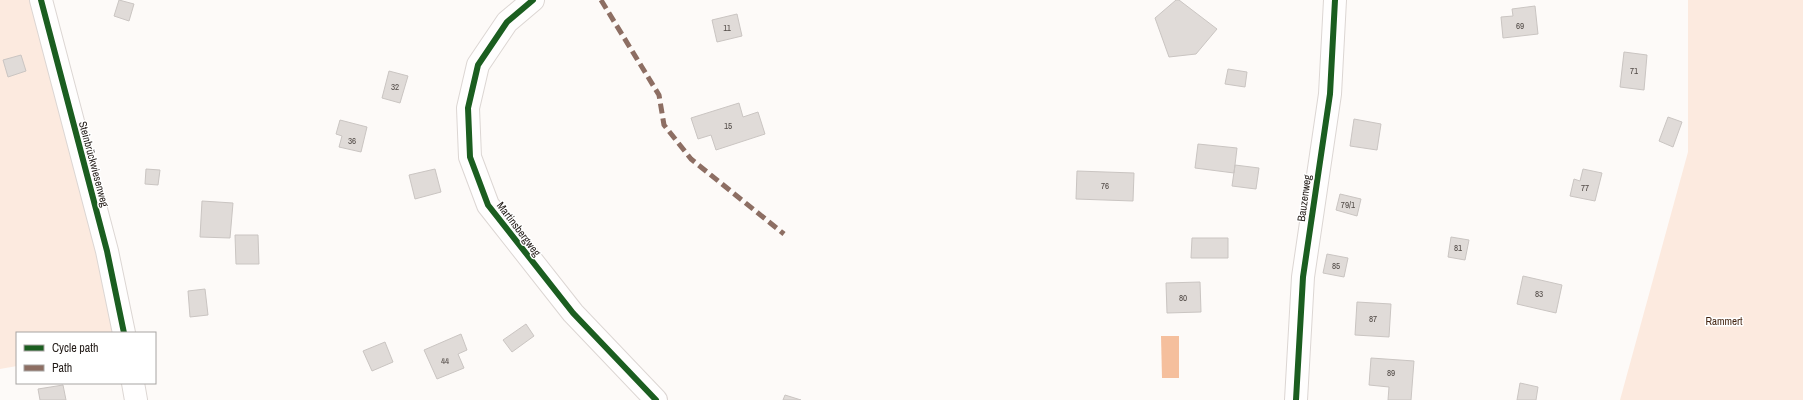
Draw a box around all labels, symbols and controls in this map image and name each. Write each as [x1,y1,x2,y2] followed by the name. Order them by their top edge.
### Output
[1516,20,1524,32] house number: 69
[723,22,731,34] house number: 11
[1630,65,1638,77] house number: 71
[391,81,399,93] house number: 32
[76,120,112,208] street label: Steinbrückwiesenweg
[724,120,732,132] house number: 15
[348,135,356,147] house number: 36
[1294,174,1314,222] street label: Bauzenweg
[1101,180,1109,192] house number: 76
[1581,182,1589,194] house number: 77
[494,199,544,259] street label: Martinsbergweg
[1341,199,1355,211] house number: 79/1
[1454,242,1462,254] house number: 81
[1332,260,1340,272] house number: 85
[1535,288,1543,300] house number: 83
[1179,292,1187,304] house number: 80
[1369,313,1377,325] house number: 87
[1705,314,1743,328] park label: Rammert
[16,332,156,384] legend
[52,340,99,356] text: Cycle path
[441,355,449,367] house number: 44
[52,360,72,376] text: Path
[1387,367,1395,379] house number: 89

